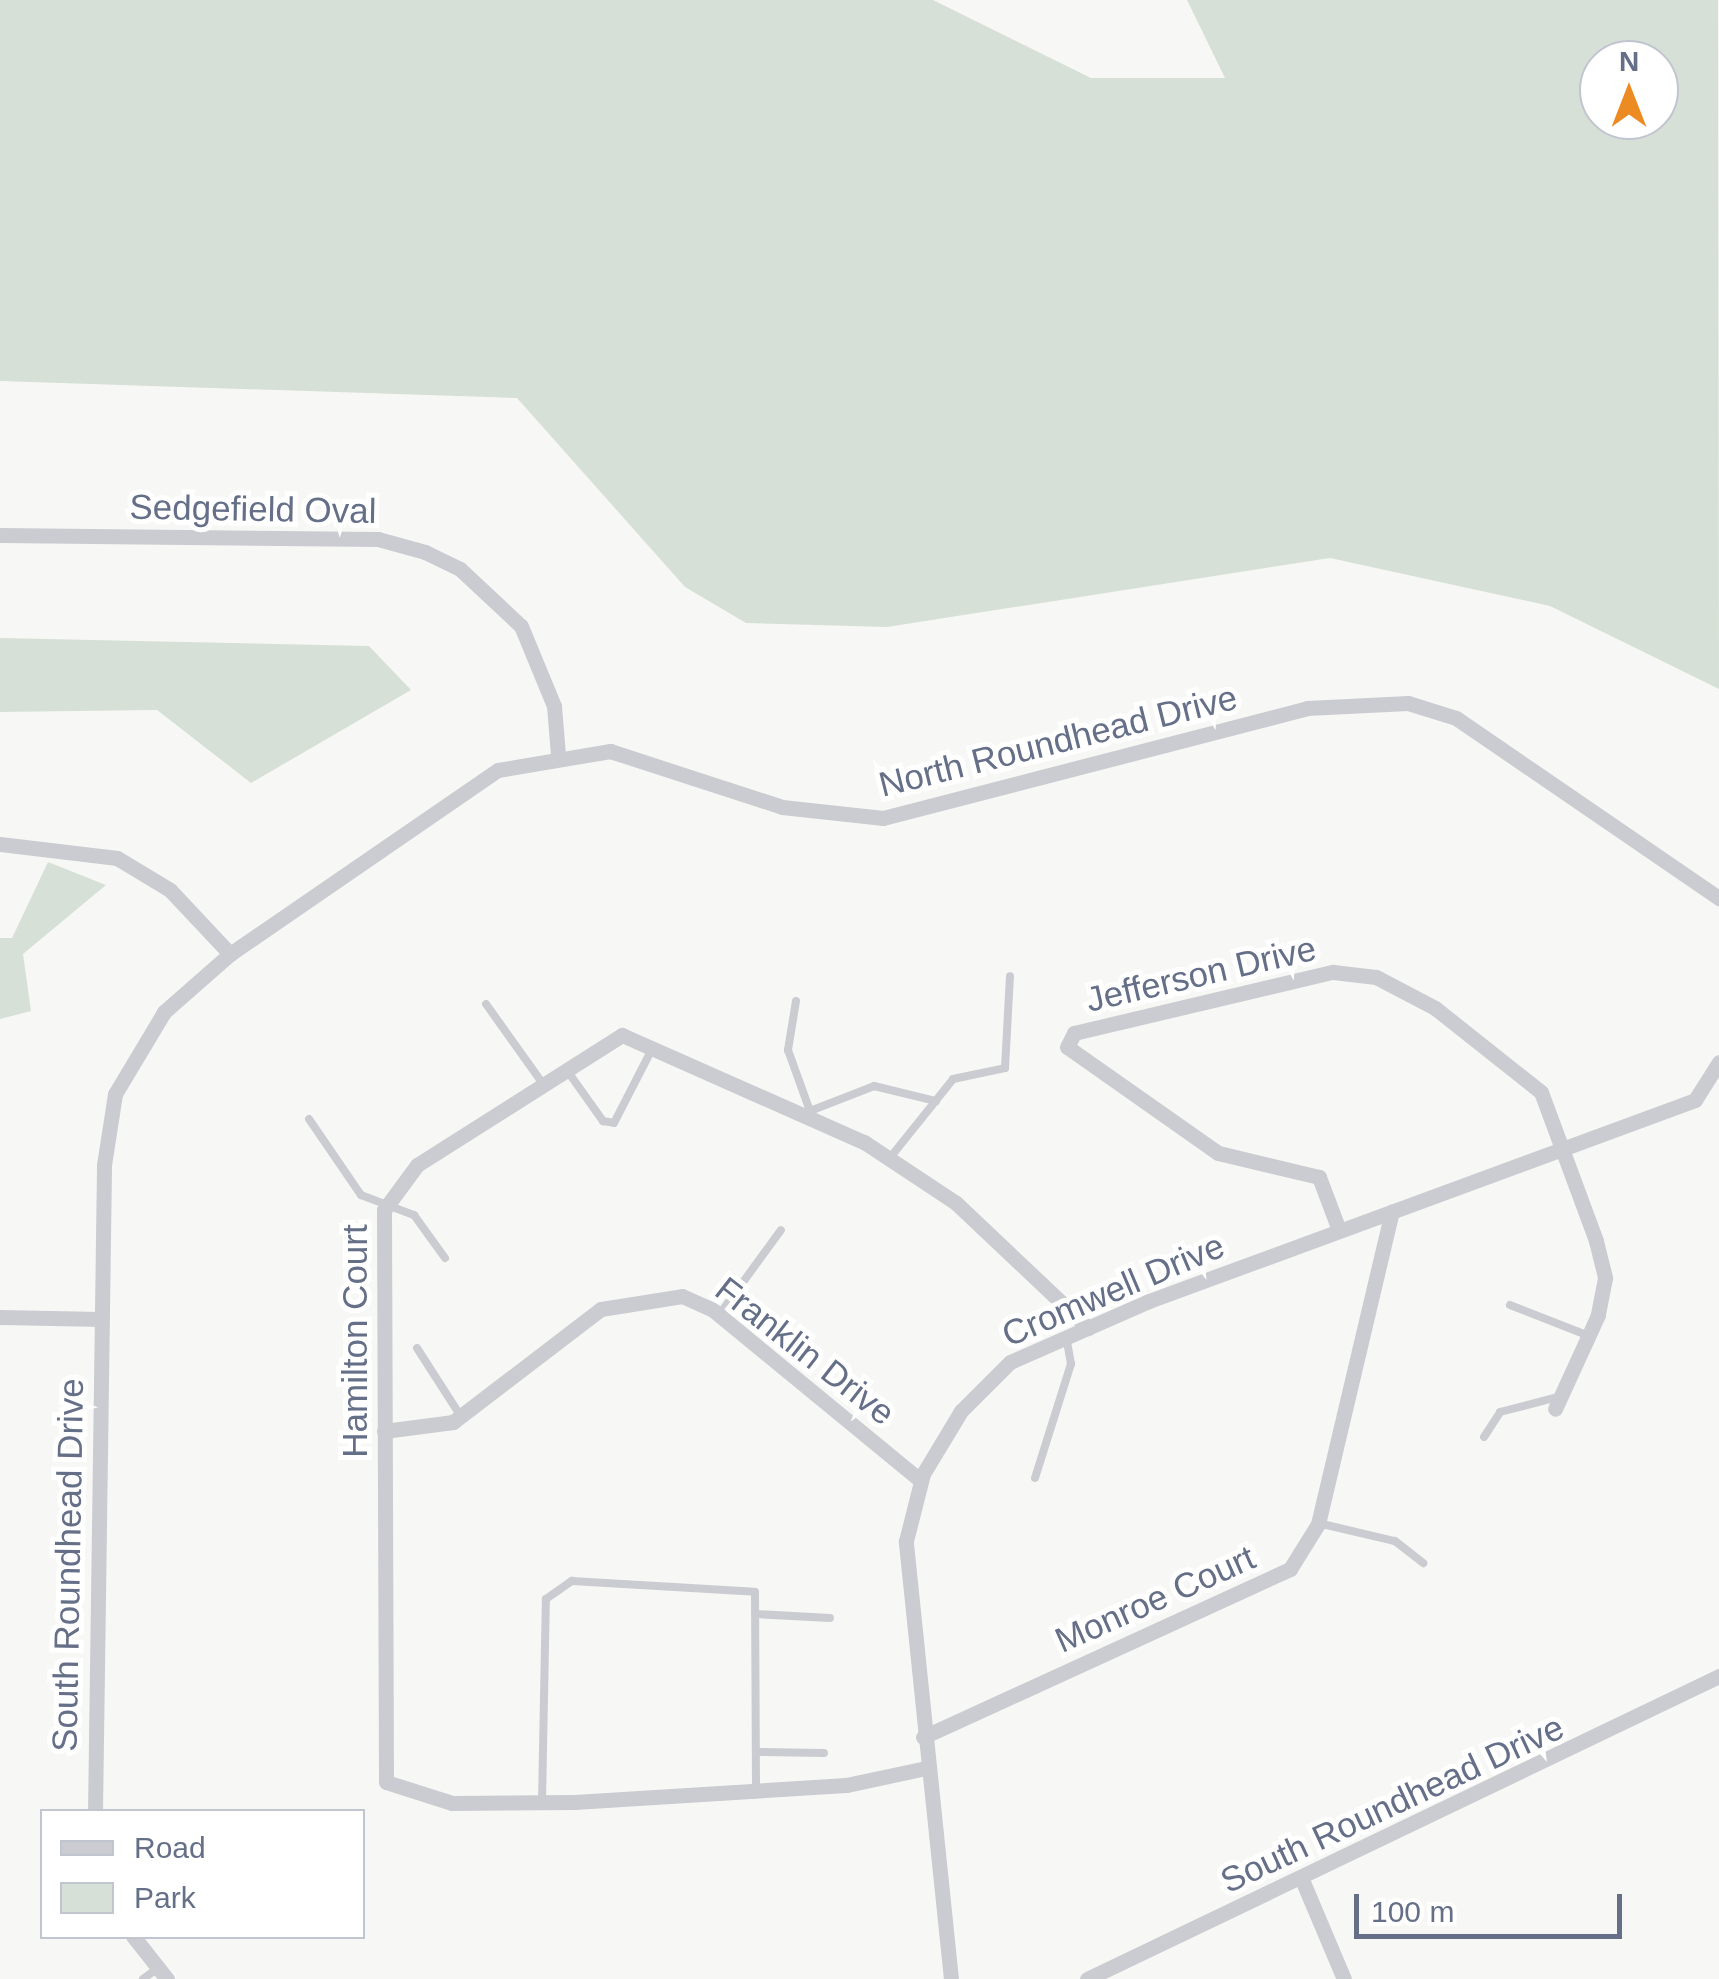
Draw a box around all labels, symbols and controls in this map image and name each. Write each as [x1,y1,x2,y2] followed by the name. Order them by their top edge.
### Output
[1579,40,1679,140] north arrow
[1619,46,1639,77] text: N
[129,486,377,532] street label: Sedgefield Oval
[875,676,1241,806] street label: North Roundhead Drive
[1082,927,1320,1021] street label: Jefferson Drive
[334,1224,376,1458] street label: Hamilton Court
[996,1224,1230,1356] street label: Cromwell Drive
[707,1268,903,1434] street label: Franklin Drive
[44,1378,92,1752] street label: South Roundhead Drive
[1049,1536,1261,1662] street label: Monroe Court
[1214,1706,1570,1902] street label: South Roundhead Drive
[40,1809,365,1939] legend
[134,1831,206,1864] text: Road
[1359,1874,1626,1936] scale bar
[134,1881,196,1914] text: Park
[1371,1895,1454,1928] text: 100 m

